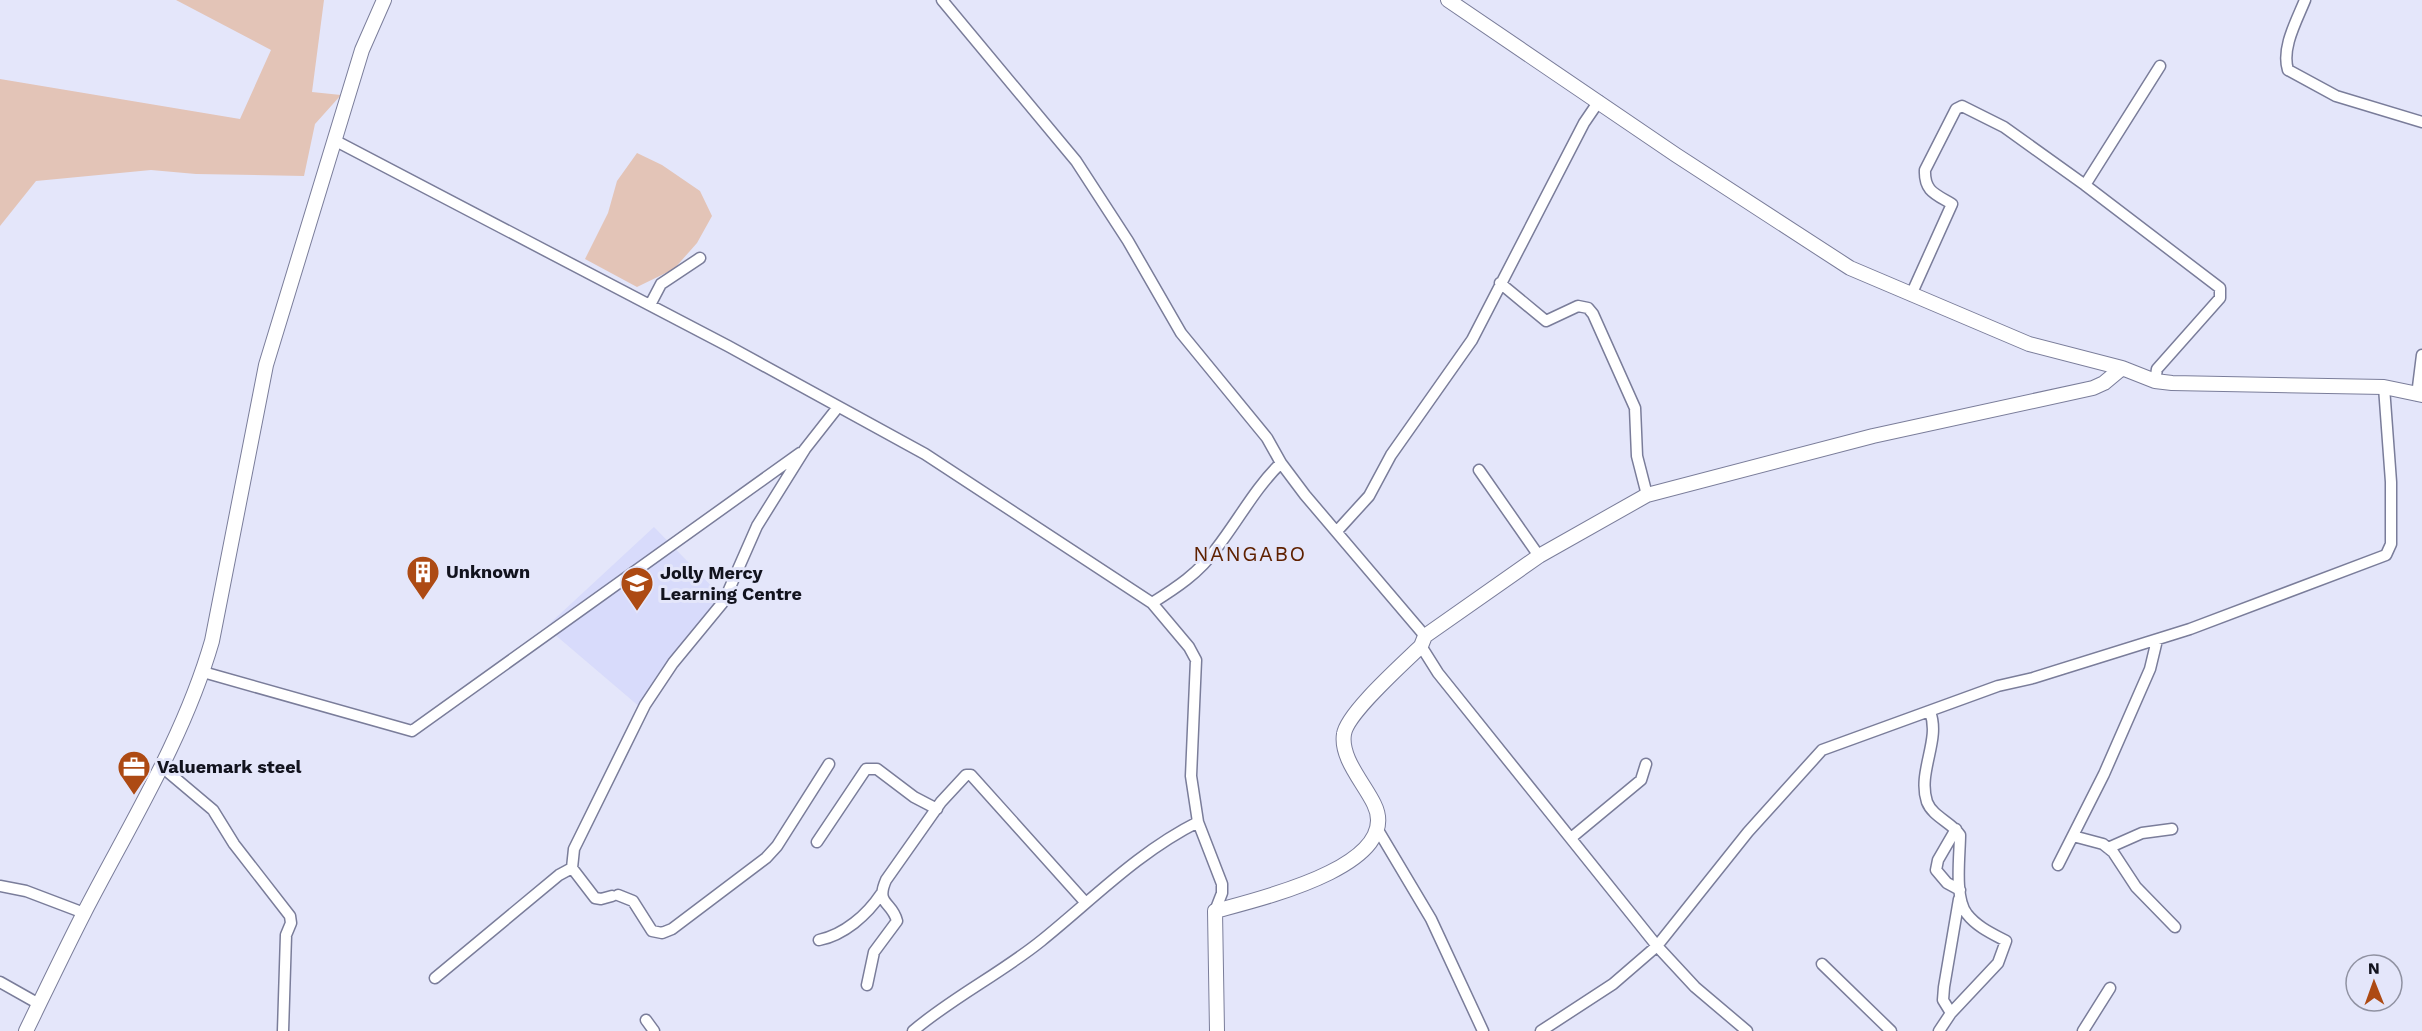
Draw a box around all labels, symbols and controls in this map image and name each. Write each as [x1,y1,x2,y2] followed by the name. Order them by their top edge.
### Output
[1193,541,1307,566] district label: NANGABO
[405,554,441,601] building icon: Unknown
[446,561,530,582] place label: Unknown
[660,562,802,604] place label: Jolly Mercy Learning Centre
[619,565,655,612] school or university icon: Jolly Mercy Learning Centre
[116,749,152,796] office icon: Valuemark steel
[157,756,302,777] place label: Valuemark steel
[2344,953,2404,1013] north arrow
[2368,959,2380,978] text: N

